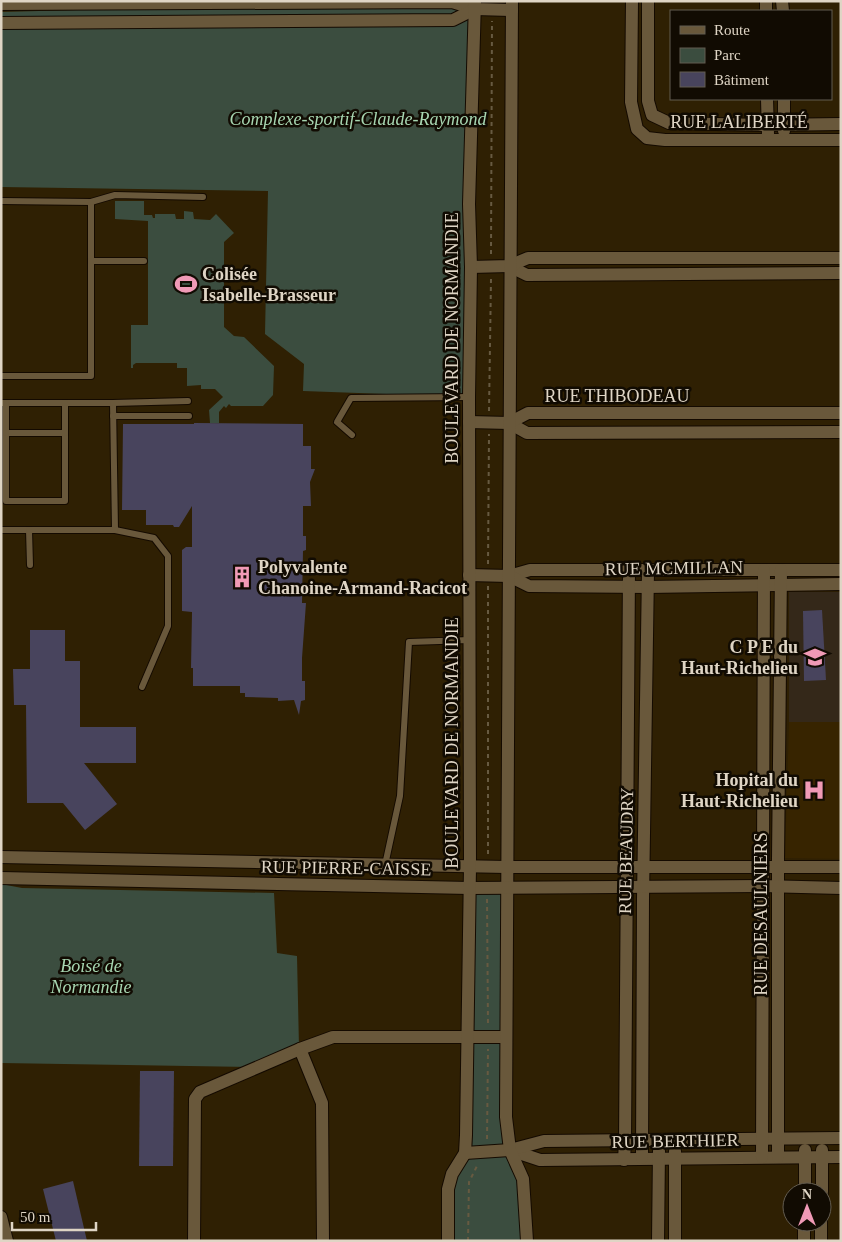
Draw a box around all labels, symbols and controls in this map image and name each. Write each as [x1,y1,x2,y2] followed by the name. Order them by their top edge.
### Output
[670,10,832,100] legend
[714,22,750,38] text: Route
[714,47,741,63] text: Parc
[714,72,770,88] text: Bâtiment
[230,109,487,129] park label: Complexe-sportif-Claude-Raymond
[670,111,808,132] street label: RUE LALIBERTÉ
[442,212,462,464] street label: BOULEVARD DE NORMANDIE
[202,264,336,305] place label: Colisée Isabelle-Brasseur
[173,271,199,297] sports icon: Colisée Isabelle-Brasseur
[544,386,690,406] street label: RUE THIBODEAU
[258,557,467,598] place label: Polyvalente Chanoine-Armand-Racicot
[605,557,743,579] street label: RUE MCMILLAN
[229,564,255,590] building icon: Polyvalente Chanoine-Armand-Racicot
[442,617,462,869] street label: BOULEVARD DE NORMANDIE
[681,637,798,678] place label: C P E du Haut-Richelieu
[802,644,828,670] school or university icon: C P E du Haut-Richelieu
[681,770,798,811] place label: Hopital du Haut-Richelieu
[801,777,827,803] hospital icon: Hopital du Haut-Richelieu
[615,788,637,914] street label: RUE BEAUDRY
[751,832,771,996] street label: RUE DESAULNIERS
[261,857,431,879] street label: RUE PIERRE-CAISSE
[50,956,132,997] park label: Boisé de Normandie
[611,1130,739,1152] street label: RUE BERTHIER
[782,1182,832,1232] north arrow
[802,1187,812,1202] text: N
[12,1200,96,1232] scale bar
[20,1209,51,1225] text: 50 m

